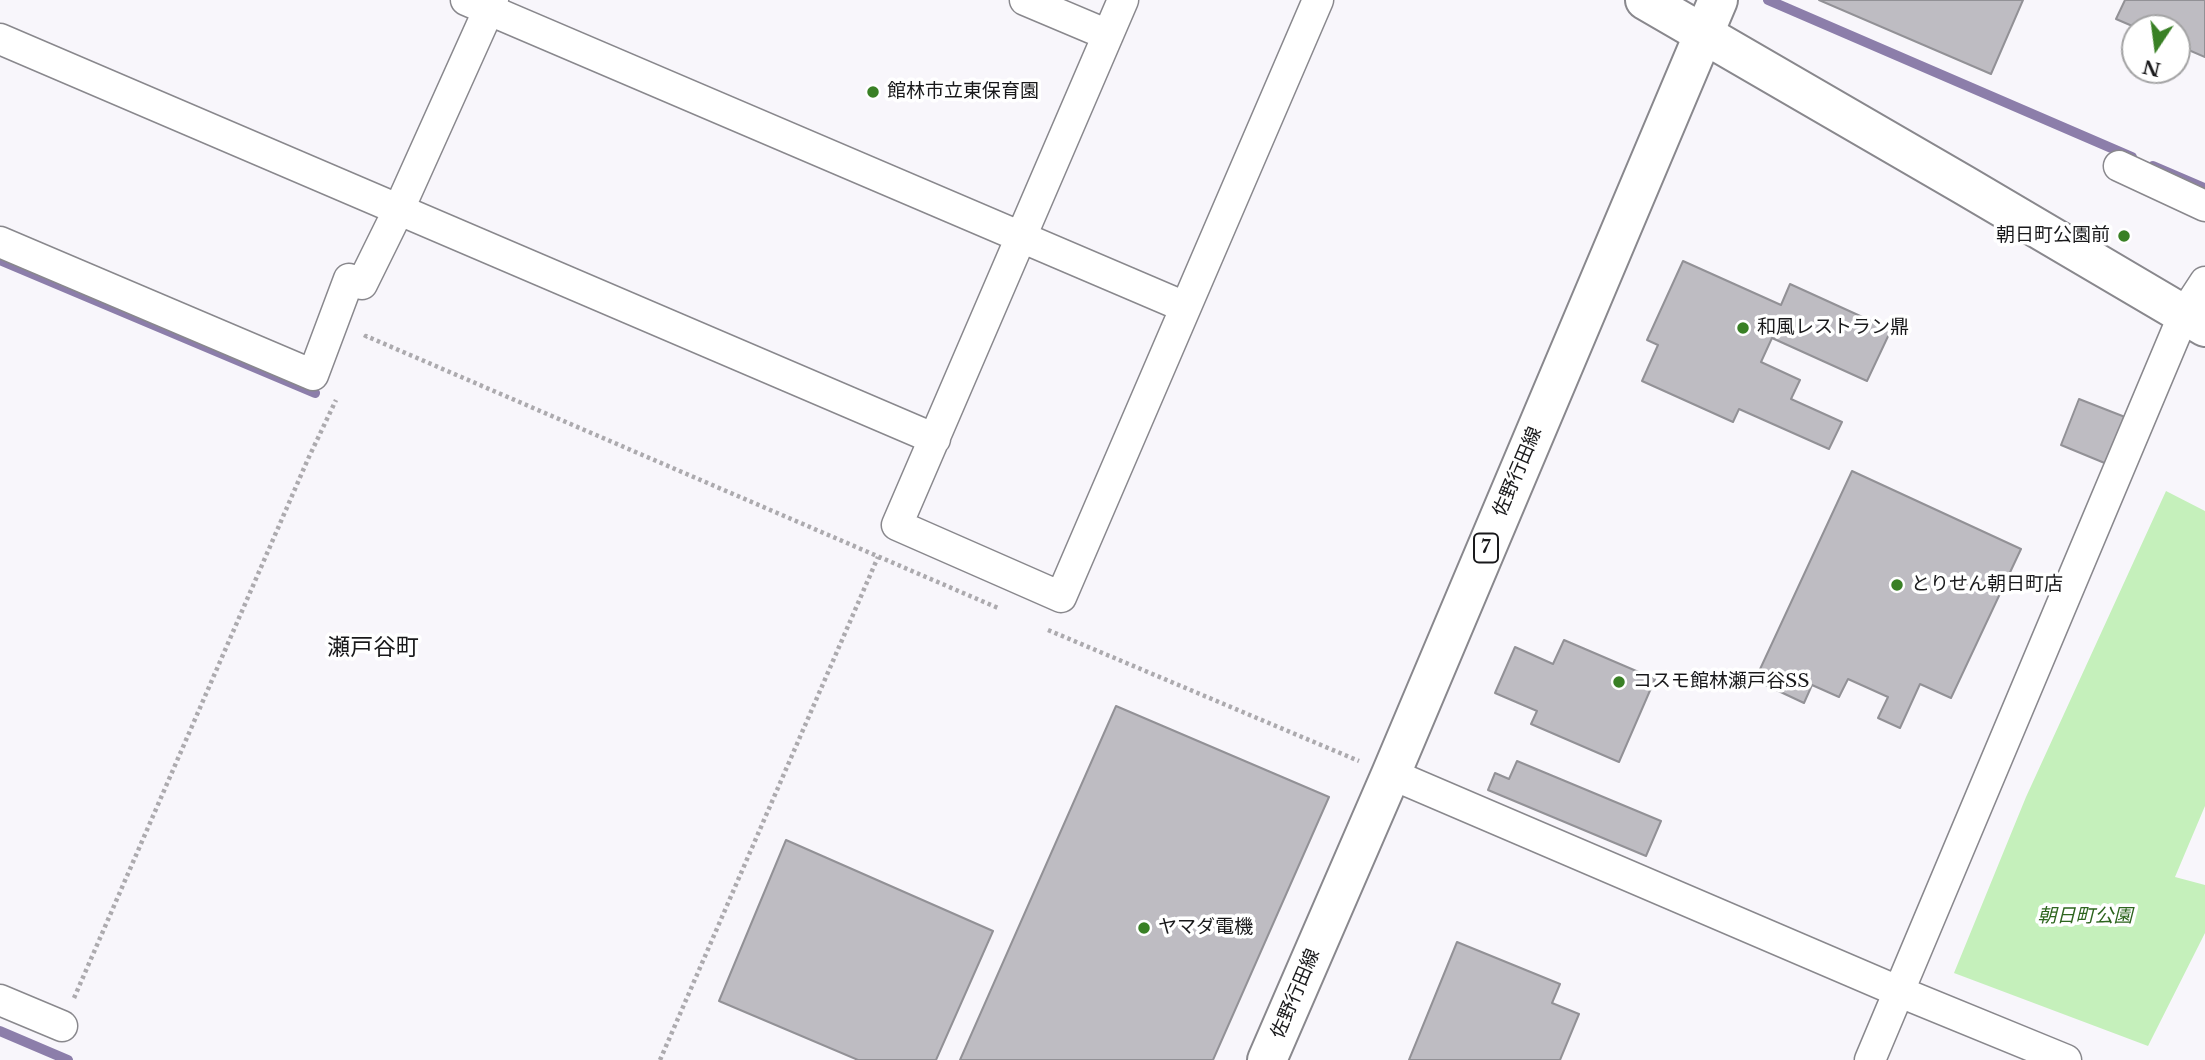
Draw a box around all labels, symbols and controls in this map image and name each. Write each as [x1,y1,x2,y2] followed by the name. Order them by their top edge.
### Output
[2121,14,2191,84] north arrow
[2140,55,2163,81] text: N
[887,81,1039,103] place label: 館林市立東保育園
[865,84,881,100] marker: 館林市立東保育園
[1996,225,2110,247] place label: 朝日町公園前
[2116,228,2132,244] marker: 朝日町公園前
[1757,317,1909,339] place label: 和風レストラン鼎
[1735,320,1751,336] marker: 和風レストラン鼎
[1489,424,1547,520] street label: 佐野行田線
[1474,534,1498,562] road number: 7
[1911,574,2063,596] place label: とりせん朝日町店
[1889,577,1905,593] marker: とりせん朝日町店
[327,635,419,663] district label: 瀬戸谷町
[1633,671,1810,693] place label: コスモ館林瀬戸谷SS
[1611,674,1627,690] marker: コスモ館林瀬戸谷SS
[2038,906,2132,928] park label: 朝日町公園
[1158,917,1253,939] place label: ヤマダ電機
[1136,920,1152,936] marker: ヤマダ電機
[1267,946,1325,1042] street label: 佐野行田線

